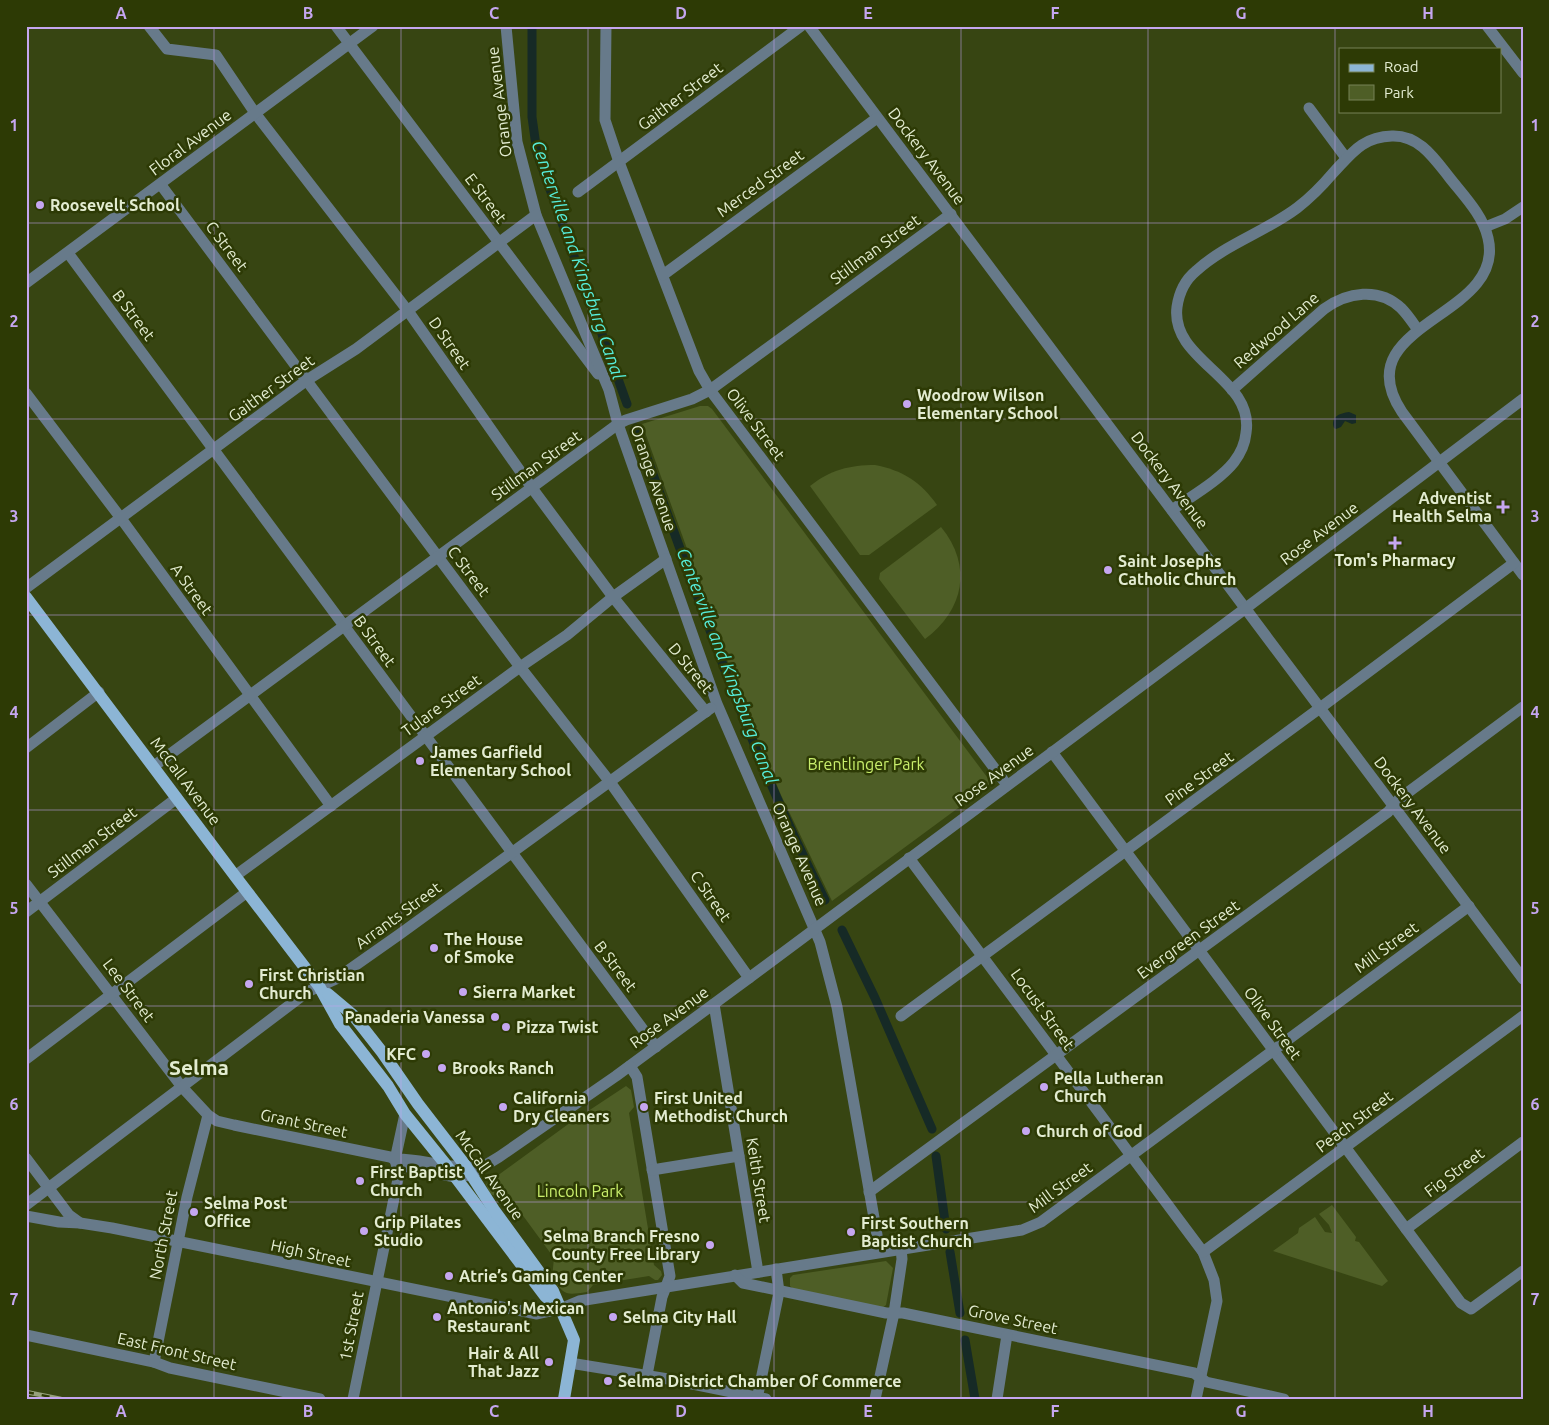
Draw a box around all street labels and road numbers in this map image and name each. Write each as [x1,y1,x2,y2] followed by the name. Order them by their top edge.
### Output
[483,46,515,158] street label: Orange Avenue
[634,58,726,134] street label: Gaither Street
[885,104,969,208] street label: Dockery Avenue
[145,105,235,179] street label: Floral Avenue
[713,145,807,220] street label: Merced Street
[462,170,511,227] street label: E Street
[827,210,924,288] street label: Stillman Street
[202,217,252,275] street label: C Street
[109,286,159,344] street label: B Street
[1230,288,1322,372] street label: Redwood Lane
[426,313,475,373] street label: D Street
[225,351,318,425] street label: Gaither Street
[723,384,789,464] street label: Olive Street
[627,422,681,534] street label: Orange Avenue
[488,426,585,504] street label: Stillman Street
[1128,428,1212,532] street label: Dockery Avenue
[1277,498,1361,568] street label: Rose Avenue
[444,542,494,600] street label: C Street
[167,560,217,619] street label: A Street
[351,612,400,671] street label: B Street
[665,639,717,697] street label: D Street
[398,670,485,740] street label: Tulare Street
[147,734,225,828] street label: McCall Avenue
[951,740,1037,810] street label: Rose Avenue
[1161,747,1237,809] street label: Pine Street
[1371,753,1455,857] street label: Dockery Avenue
[769,799,831,909] street label: Orange Avenue
[44,802,140,881] street label: Stillman Street
[687,867,735,926] street label: C Street
[352,877,445,952] street label: Arrants Street
[1133,895,1243,982] street label: Evergreen Street
[1351,917,1422,976] street label: Mill Street
[591,937,641,995] street label: B Street
[99,955,159,1026] street label: Lee Street
[1008,965,1079,1054] street label: Locust Street
[626,982,712,1052] street label: Rose Avenue
[1241,983,1306,1063] street label: Olive Street
[1312,1086,1396,1156] street label: Peach Street
[259,1105,350,1141] street label: Grant Street
[452,1127,528,1223] street label: McCall Avenue
[743,1136,775,1225] street label: Keith Street
[1421,1143,1488,1200] street label: Fig Street
[1025,1157,1096,1216] street label: Mill Street
[146,1188,181,1281] street label: North Street
[269,1236,354,1270] street label: High Street
[335,1289,367,1362] street label: 1st Street
[967,1301,1060,1337] street label: Grove Street
[116,1329,239,1374] street label: East Front Street

